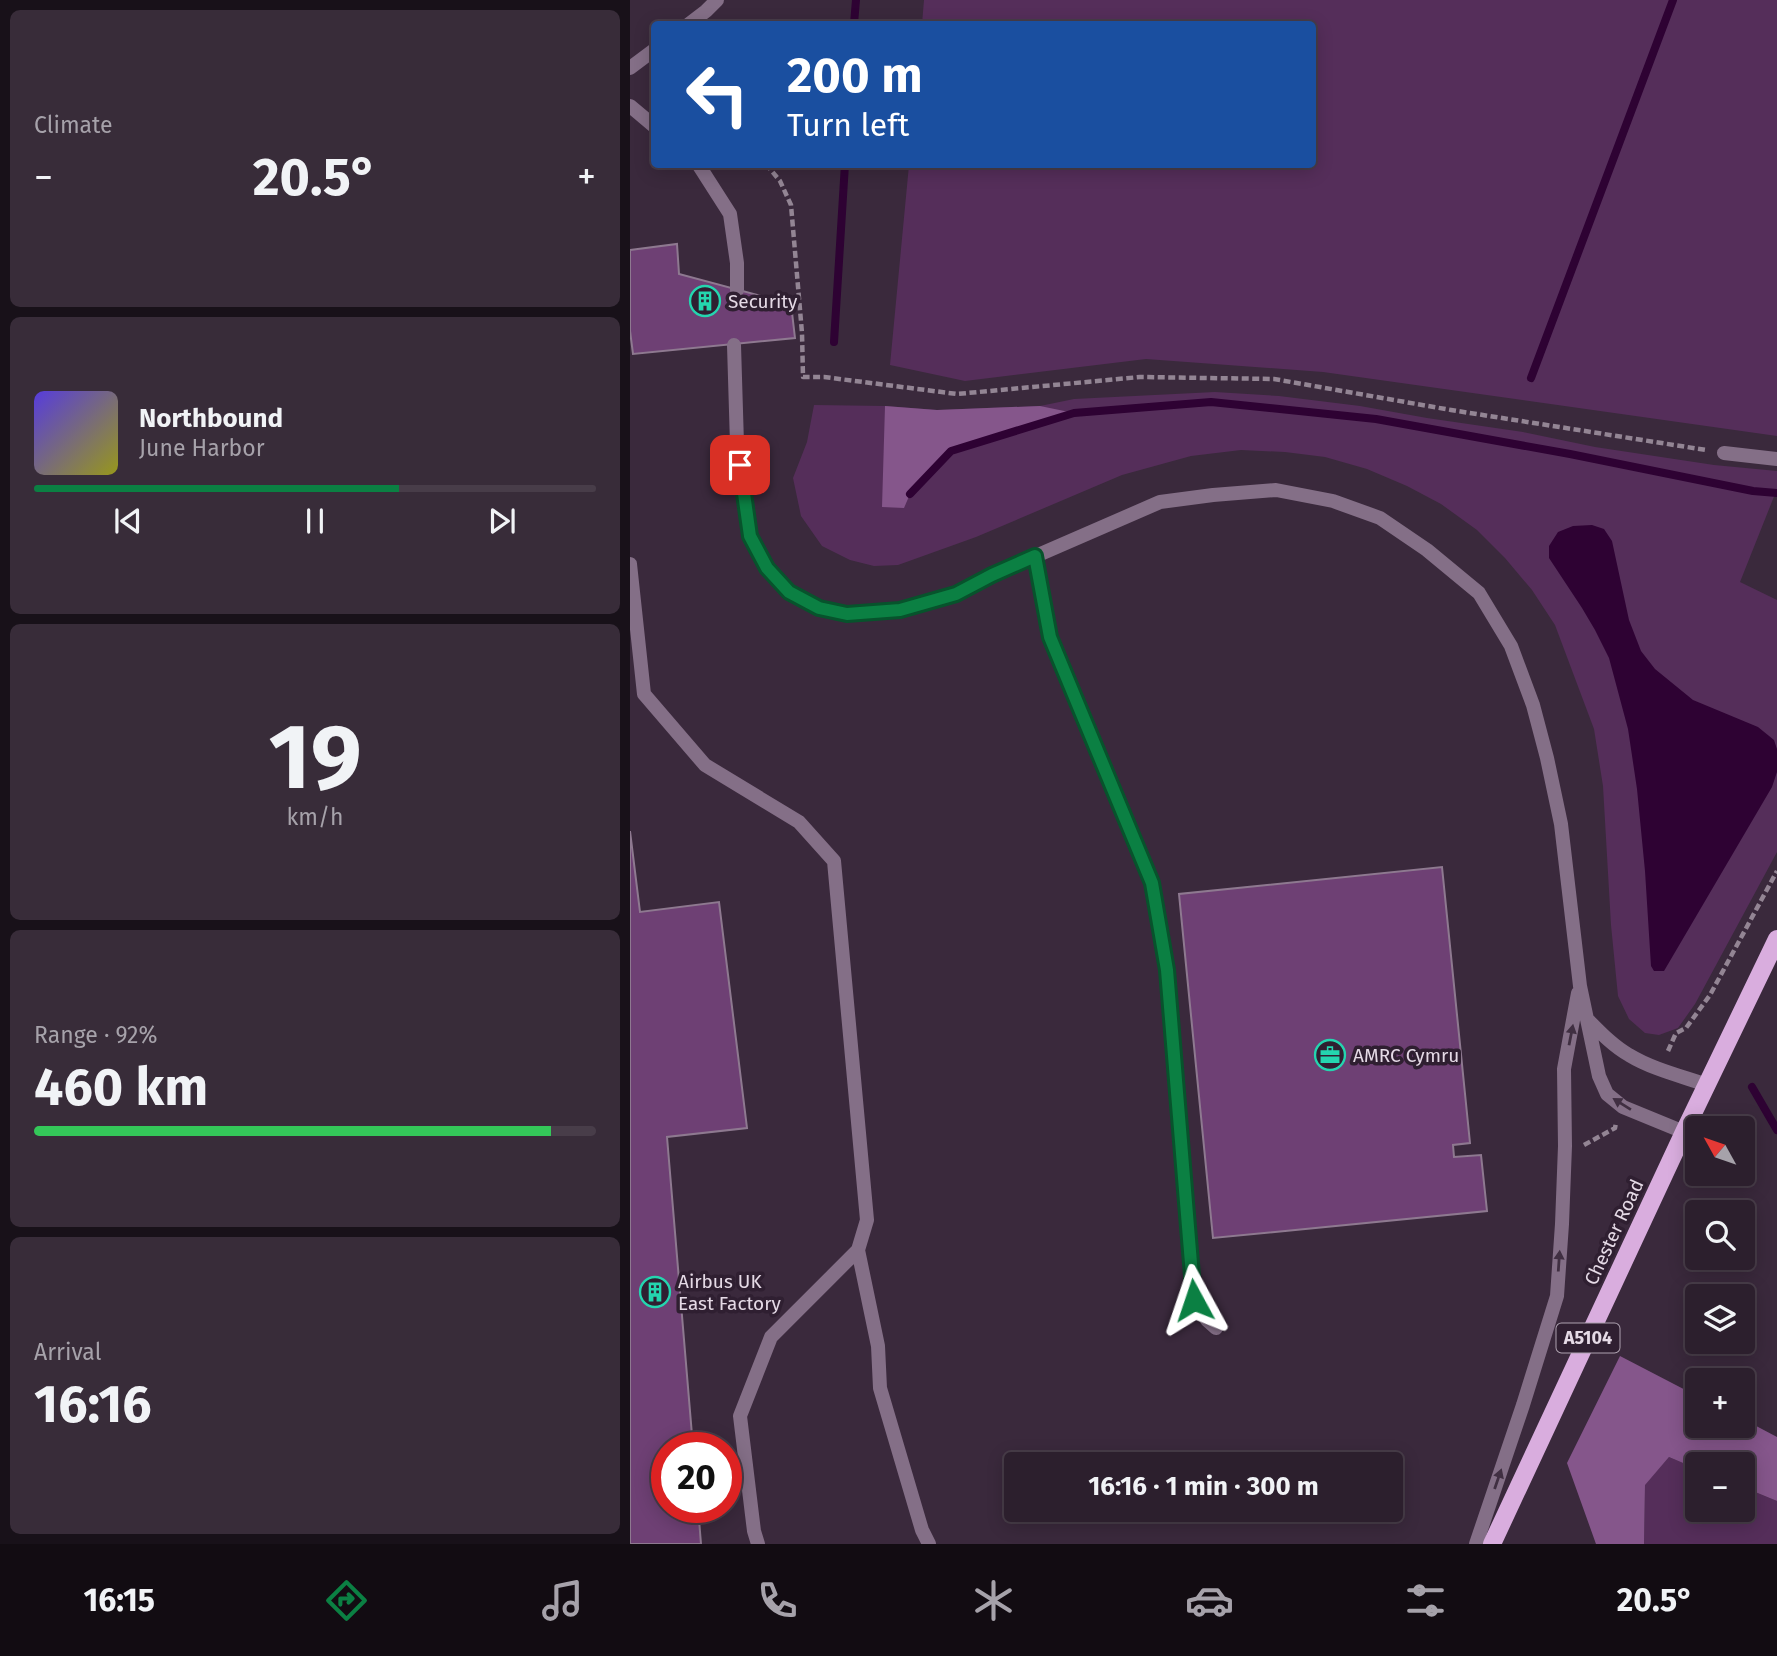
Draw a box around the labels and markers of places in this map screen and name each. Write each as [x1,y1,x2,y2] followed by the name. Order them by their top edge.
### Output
[688,284,722,318] building icon: Security
[728,290,798,313] place label: Security
[710,435,770,495] pin
[1313,1038,1347,1072] office icon: AMRC Cymru
[1353,1044,1459,1067] place label: AMRC Cymru
[678,1270,781,1315] place label: Airbus UK East Factory
[638,1275,672,1309] building icon: Airbus UK East Factory

